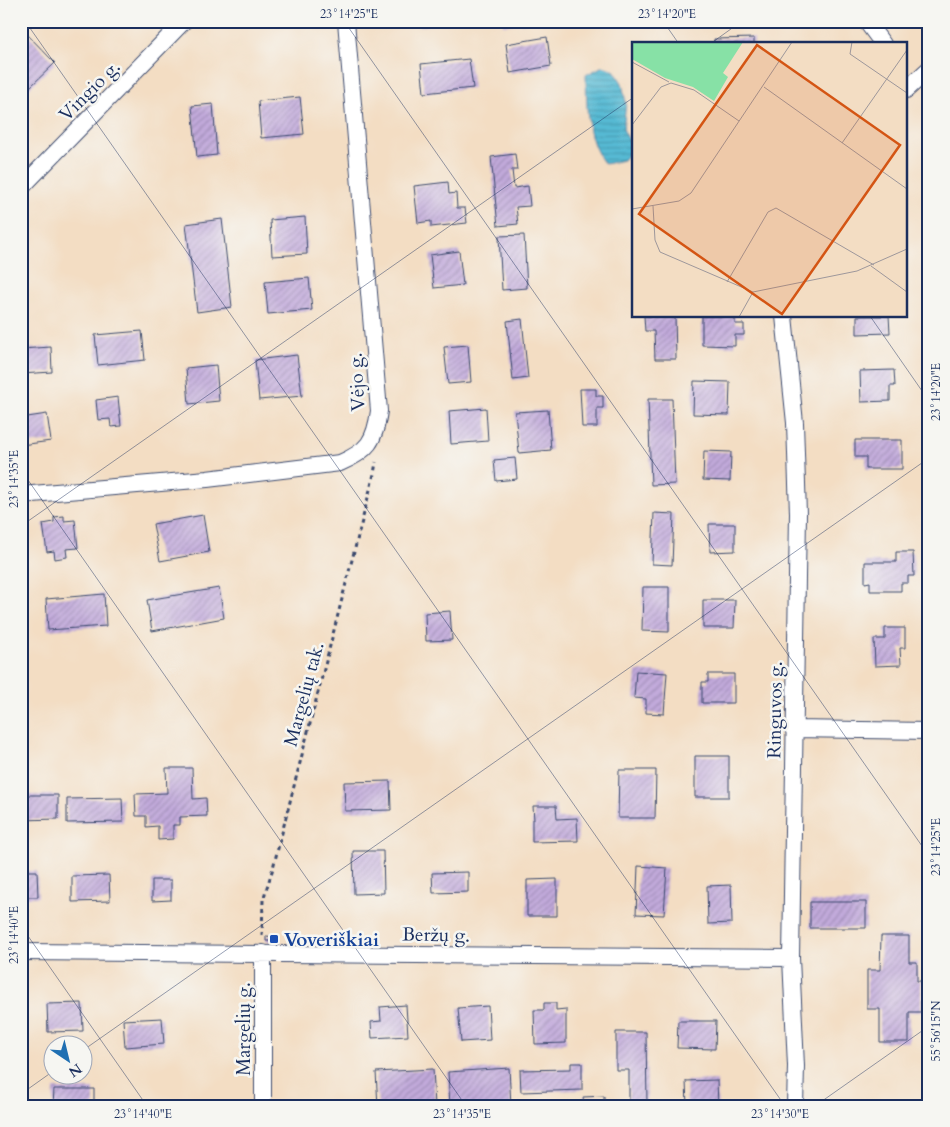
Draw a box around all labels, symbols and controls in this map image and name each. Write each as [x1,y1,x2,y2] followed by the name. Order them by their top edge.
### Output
[320,6,378,22] text: 23°14'25"E
[638,6,696,22] text: 23°14'20"E
[632,42,908,318] inset map
[53,54,126,127] street label: Vingio g.
[342,352,372,412] street label: Vėjo g.
[928,363,944,421] text: 23°14'20"E
[6,450,22,508] text: 23°14'35"E
[278,639,330,749] street label: Margelių tak.
[761,661,789,759] street label: Ringuvos g.
[928,818,944,876] text: 23°14'25"E
[6,906,22,964] text: 23°14'40"E
[402,921,470,949] street label: Beržų g.
[284,927,379,953] place label: Voveriškiai
[268,933,280,945] marker: Voveriškiai
[231,982,257,1076] street label: Margelių g.
[928,1000,944,1061] text: 55°56'15"N
[42,1034,92,1084] north arrow
[65,1059,86,1082] text: N
[114,1106,172,1122] text: 23°14'40"E
[433,1106,491,1122] text: 23°14'35"E
[751,1106,809,1122] text: 23°14'30"E

